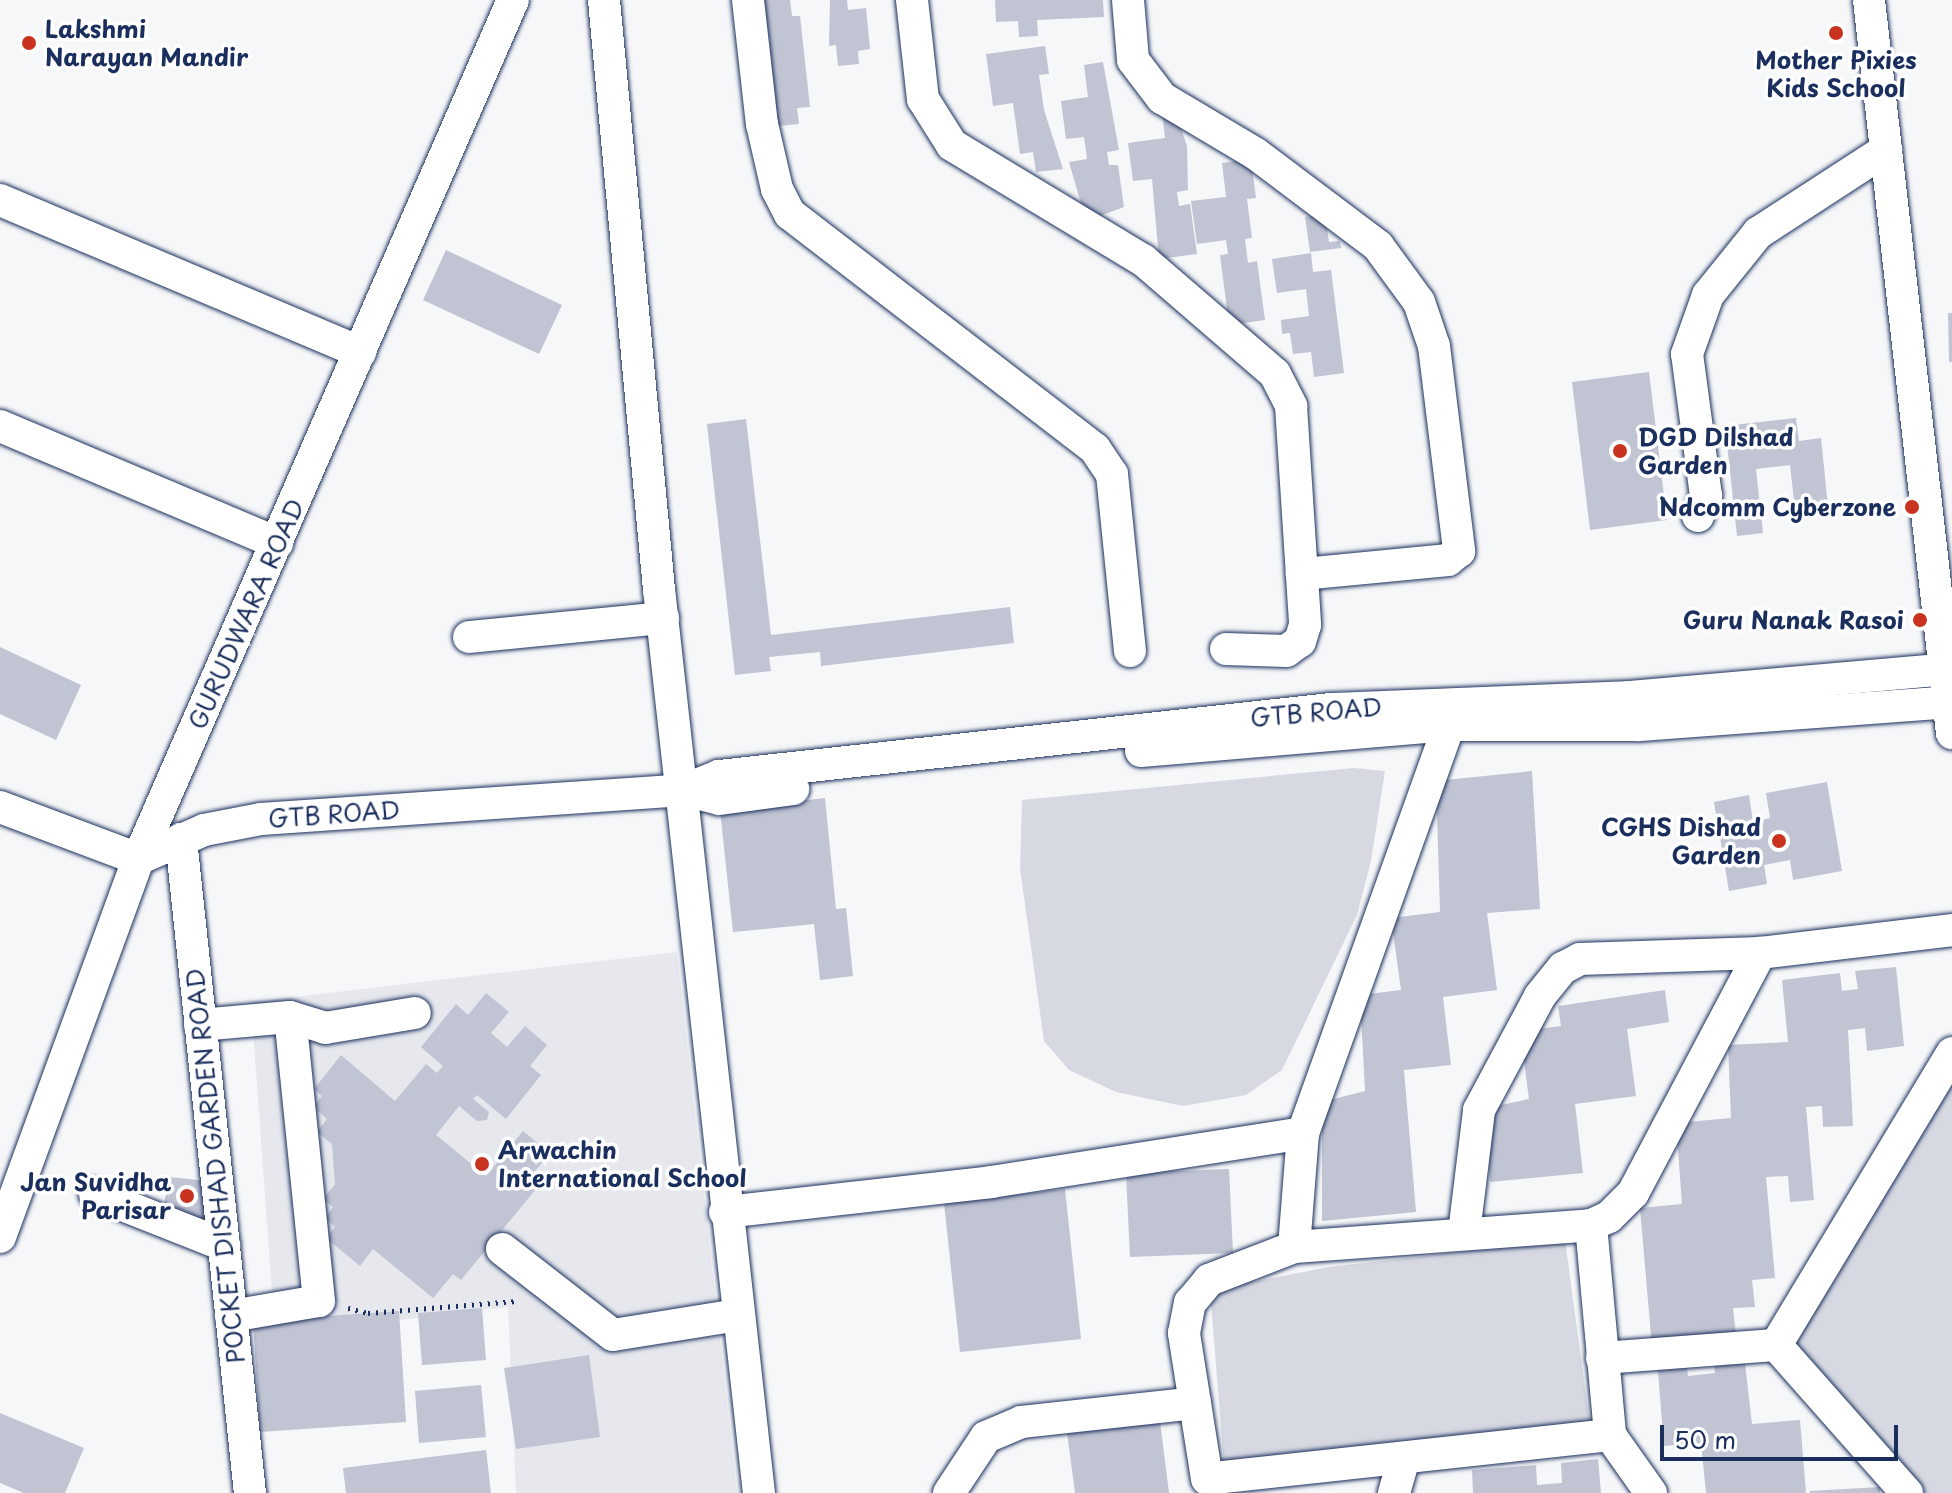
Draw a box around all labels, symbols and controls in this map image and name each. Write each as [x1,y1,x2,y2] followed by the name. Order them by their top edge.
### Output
[45,15,247,71] place label: Lakshmi Narayan Mandir
[1827,24,1845,42] marker: Mother Pixies Kids School
[20,34,38,52] marker: Lakshmi Narayan Mandir
[1755,46,1917,102] place label: Mother Pixies Kids School
[1638,423,1793,479] place label: DGD Dilshad Garden
[1609,440,1631,462] marker: DGD Dilshad Garden
[1659,493,1896,521] place label: Ndcomm Cyberzone
[182,494,310,734] street label: GURUDWARA ROAD
[1903,498,1921,516] marker: Ndcomm Cyberzone
[1681,606,1904,634] place label: Guru Nanak Rasoi
[1911,611,1929,629] marker: Guru Nanak Rasoi
[1249,692,1383,732] street label: GTB ROAD
[267,795,401,833] street label: GTB ROAD
[1600,813,1761,869] place label: CGHS Dishad Garden
[1768,830,1790,852] marker: CGHS Dishad Garden
[180,965,250,1367] street label: POCKET DISHAD GARDEN ROAD
[498,1136,747,1192] place label: Arwachin International School
[473,1155,491,1173] marker: Arwachin International School
[21,1168,171,1224] place label: Jan Suvidha Parisar
[178,1187,196,1205] marker: Jan Suvidha Parisar
[1664,1409,1902,1459] scale bar
[1674,1421,1736,1457] text: 50 m

